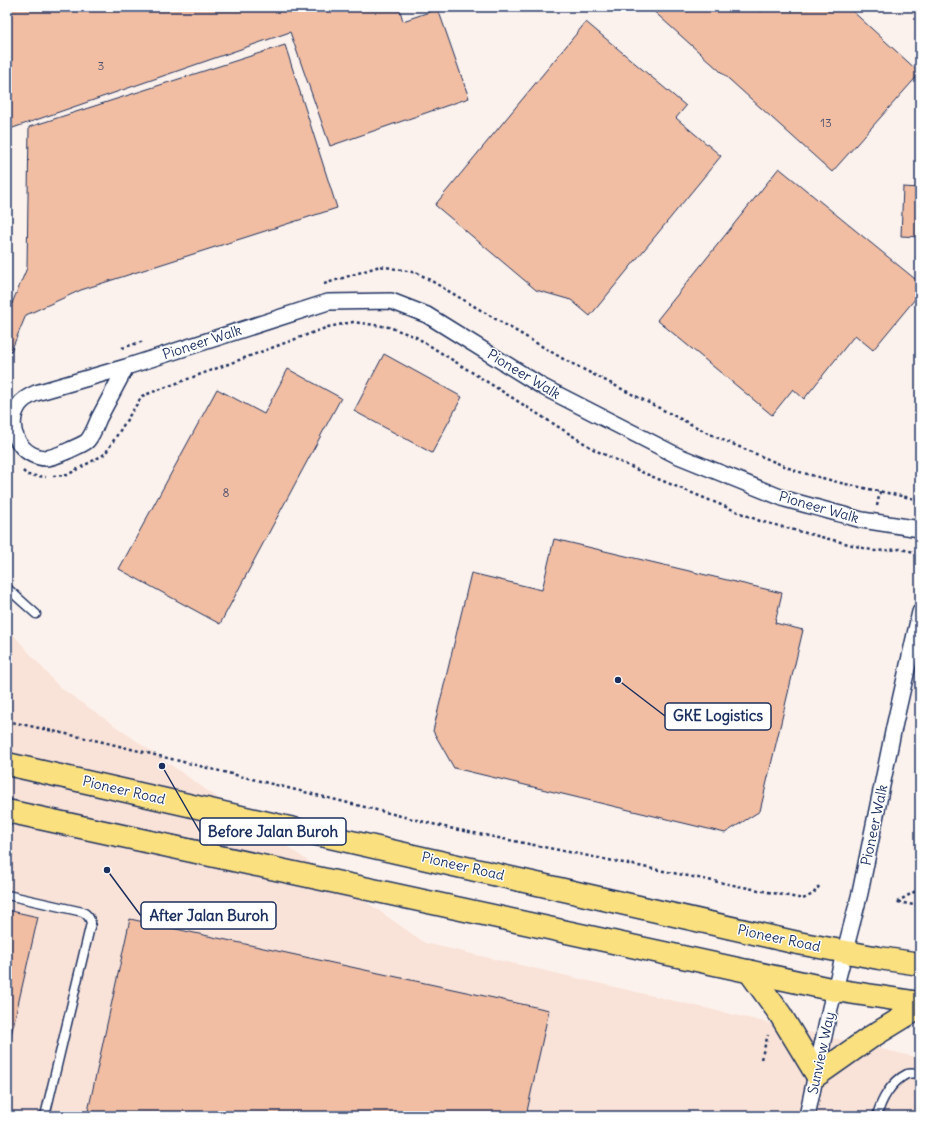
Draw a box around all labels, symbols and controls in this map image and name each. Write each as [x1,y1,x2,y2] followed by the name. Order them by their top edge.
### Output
[98,58,105,73] house number: 3
[820,115,832,130] house number: 13
[160,321,244,363] street label: Pioneer Walk
[484,345,564,403] street label: Pioneer Walk
[223,485,230,500] house number: 8
[777,487,861,527] street label: Pioneer Walk
[665,703,771,730] callout: GKE Logistics
[673,706,763,726] text: GKE Logistics
[81,772,167,808] street label: Pioneer Road
[857,783,891,867] street label: Pioneer Walk
[200,818,346,845] callout: Before Jalan Buroh
[208,822,339,841] text: Before Jalan Buroh
[420,848,506,884] street label: Pioneer Road
[141,902,276,929] callout: After Jalan Buroh
[149,906,269,925] text: After Jalan Buroh
[736,920,822,956] street label: Pioneer Road
[803,1010,839,1096] street label: Sunview Way

